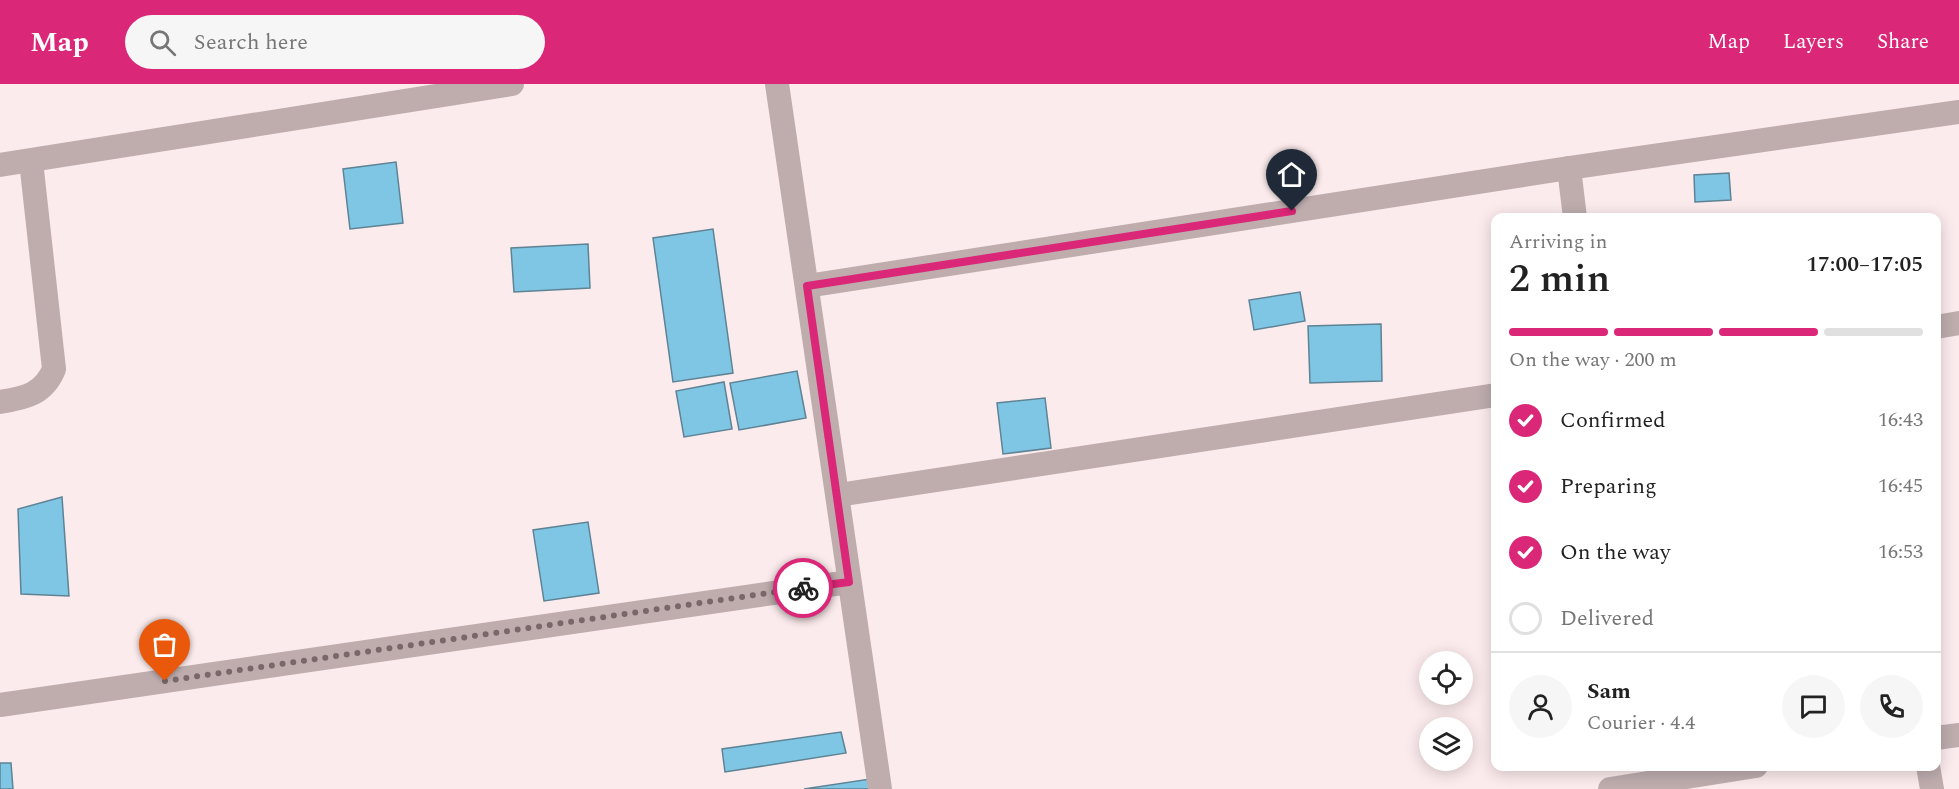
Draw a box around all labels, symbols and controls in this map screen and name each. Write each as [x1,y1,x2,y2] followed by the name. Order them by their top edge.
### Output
[125,15,545,69] search box
[30,21,89,64] text: Map
[146,26,179,59] icon: search
[194,26,308,59] text: Search here
[1708,26,1750,58] text: Map
[1783,26,1844,58] text: Layers
[1877,26,1929,58] text: Share
[1266,149,1317,211] pin
[1275,158,1308,191] icon: home
[1509,227,1607,257] text: Arriving in
[1806,248,1923,281] text: 17:00–17:05
[1509,250,1610,309] text: 2 min
[1509,345,1677,375] text: On the way · 200 m
[1509,404,1542,437] icon: check
[1560,404,1666,437] text: Confirmed
[1878,405,1923,435] text: 16:43
[1509,470,1542,503] icon: check
[1560,470,1657,503] text: Preparing
[1878,471,1923,501] text: 16:45
[1509,536,1542,569] icon: check
[1560,536,1671,569] text: On the way
[1878,537,1923,567] text: 16:53
[773,558,833,618] courier
[787,572,820,605] icon: bike
[1560,602,1654,635] text: Delivered
[139,619,190,681] pin
[148,628,181,661] icon: bag
[1419,651,1473,771] map controls
[1419,651,1473,705] button: locate
[1509,675,1572,738] button: person
[1587,675,1631,708] text: Sam
[1782,675,1845,738] button: chat
[1860,675,1923,738] button: phone
[1587,708,1695,738] text: Courier · 4.4
[1419,717,1473,771] button: layers

